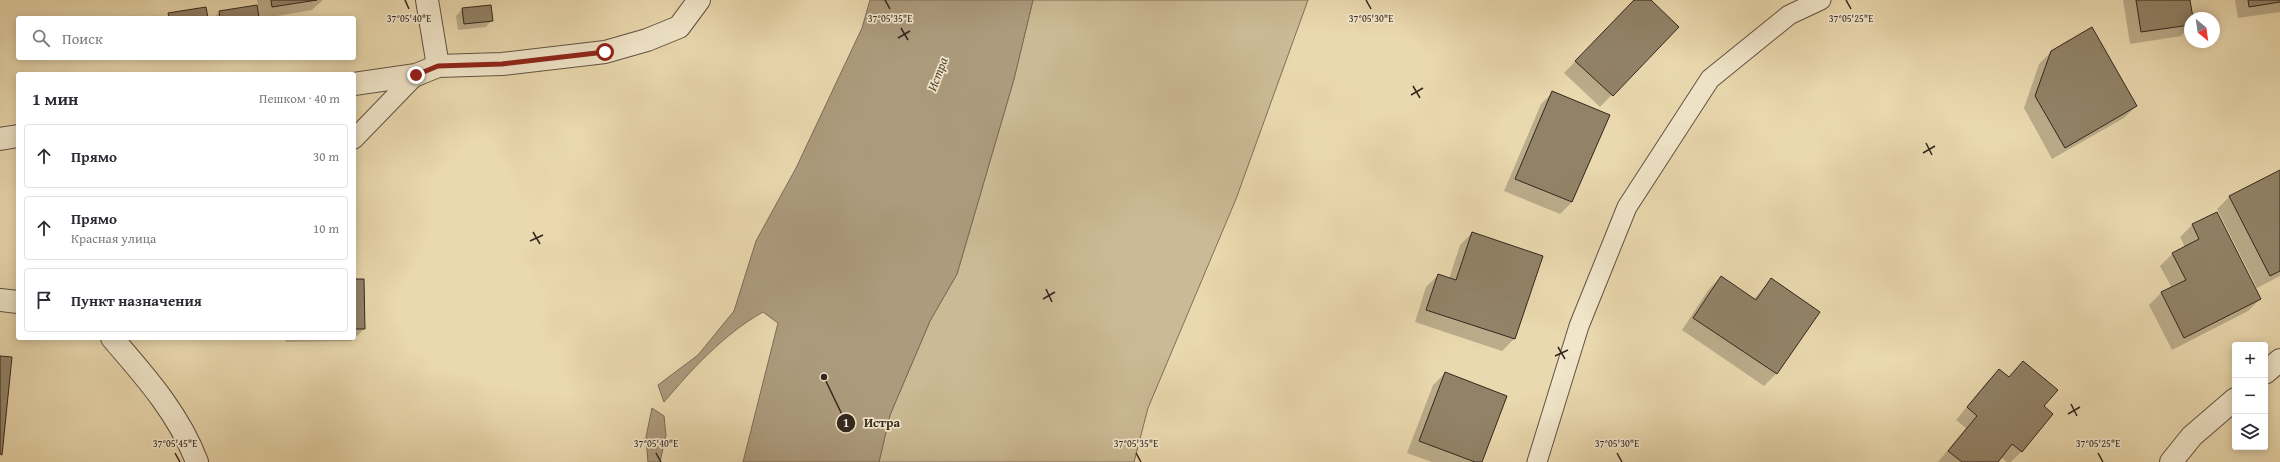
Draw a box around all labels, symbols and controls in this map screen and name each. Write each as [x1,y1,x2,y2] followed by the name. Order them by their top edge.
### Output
[387,11,431,26] text: 37°05'40"E
[868,11,912,26] text: 37°05'35"E
[1349,11,1393,26] text: 37°05'30"E
[1829,11,1873,26] text: 37°05'25"E
[2184,12,2220,48] north arrow
[16,16,356,60] search box
[30,27,52,49] icon: search
[62,28,103,49] text: Поиск
[596,43,614,61] route start
[922,54,953,94] water label: Истра
[407,66,425,84] route end
[32,86,78,111] text: 1 мин
[259,89,340,108] text: Пешком · 40 m
[33,145,55,167] icon: ahead
[71,146,117,167] text: Прямо
[313,147,339,166] text: 30 m
[71,208,117,229] text: Прямо
[33,217,55,239] icon: ahead
[313,219,339,238] text: 10 m
[71,229,156,248] text: Красная улица
[33,289,55,311] icon: arrive
[71,290,202,311] text: Пункт назначения
[2232,342,2268,450] map controls
[2232,342,2268,378] button: +
[2232,378,2268,414] button: −
[836,410,908,435] callout: Истра
[864,413,900,432] text: Истра
[843,414,849,431] text: 1
[2232,414,2268,450] button: layers
[153,436,197,451] text: 37°05'45"E
[634,436,678,451] text: 37°05'40"E
[1114,436,1158,451] text: 37°05'35"E
[1595,436,1639,451] text: 37°05'30"E
[2076,436,2120,451] text: 37°05'25"E

